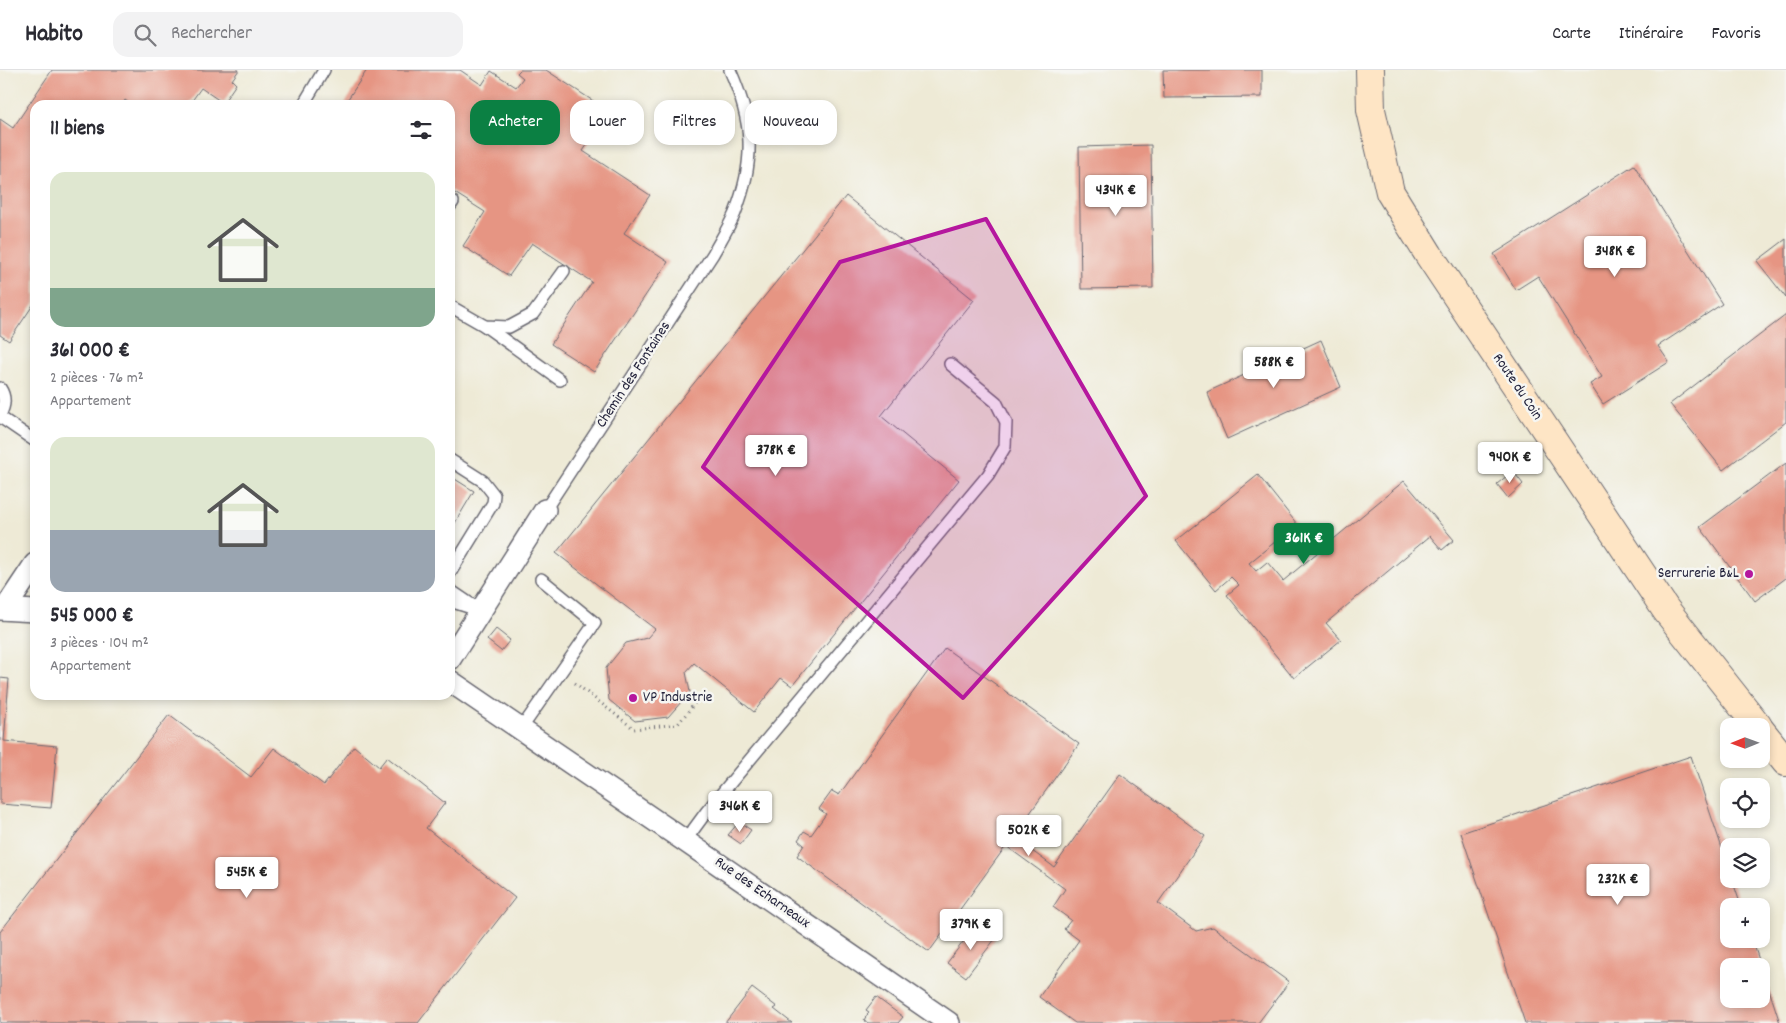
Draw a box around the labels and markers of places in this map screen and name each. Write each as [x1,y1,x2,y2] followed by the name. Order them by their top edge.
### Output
[1075,174,1157,217] pin: 434K €
[1574,236,1656,278] pin: 348K €
[1233,346,1315,389] pin: 588K €
[735,434,817,477] pin: 378K €
[1469,442,1551,484] pin: 940K €
[1263,522,1345,565] pin: 361K €
[1658,563,1739,585] place label: Serrurerie B&L
[1743,568,1755,580] marker: Serrurerie B&L
[643,687,713,709] place label: VP Industrie
[627,692,639,704] marker: VP Industrie
[699,790,781,833] pin: 346K €
[988,814,1070,857] pin: 502K €
[206,856,288,899] pin: 545K €
[1577,864,1659,906] pin: 232K €
[930,908,1012,951] pin: 379K €

